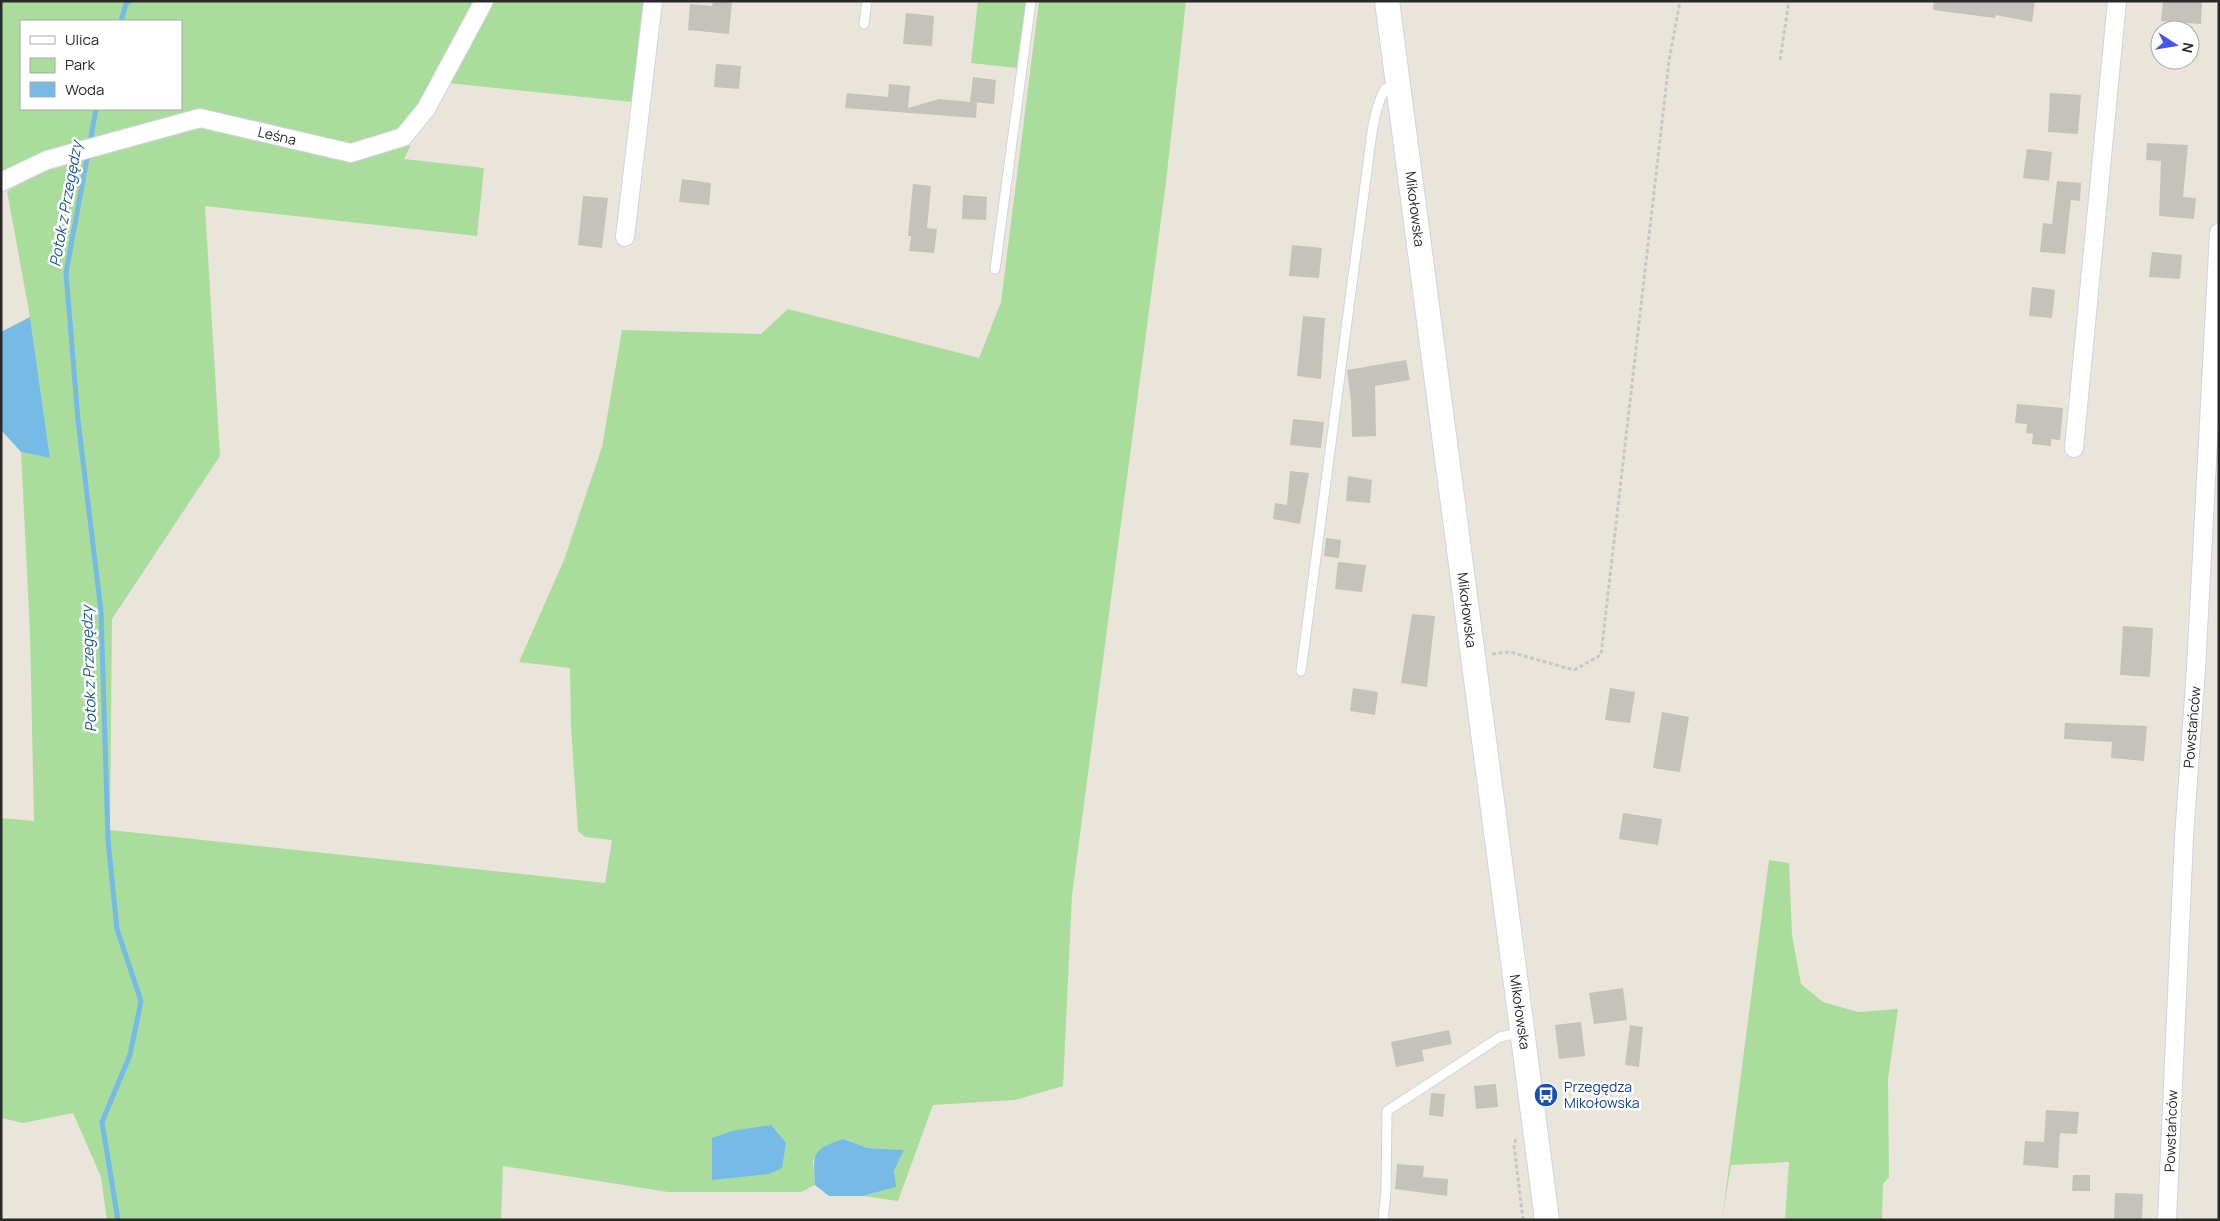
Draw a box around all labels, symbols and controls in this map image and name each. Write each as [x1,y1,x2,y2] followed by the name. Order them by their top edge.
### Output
[20,20,182,110] legend
[2150,20,2200,70] north arrow
[65,29,99,50] text: Ulica
[2178,41,2199,55] text: N
[65,54,95,75] text: Park
[65,79,104,100] text: Woda
[256,122,298,149] street label: Leśna
[44,138,87,268] water label: Potok z Przegędzy
[1401,170,1430,248] street label: Mikołowska
[1453,571,1482,649] street label: Mikołowska
[76,603,101,733] water label: Potok z Przegędzy
[2178,685,2205,769] street label: Powstańców
[1506,973,1535,1051] street label: Mikołowska
[1564,1077,1640,1112] place label: Przegędza Mikołowska
[1533,1082,1559,1108] bus stop icon: Przegędza Mikołowska
[2160,1089,2181,1172] street label: Powstańców

